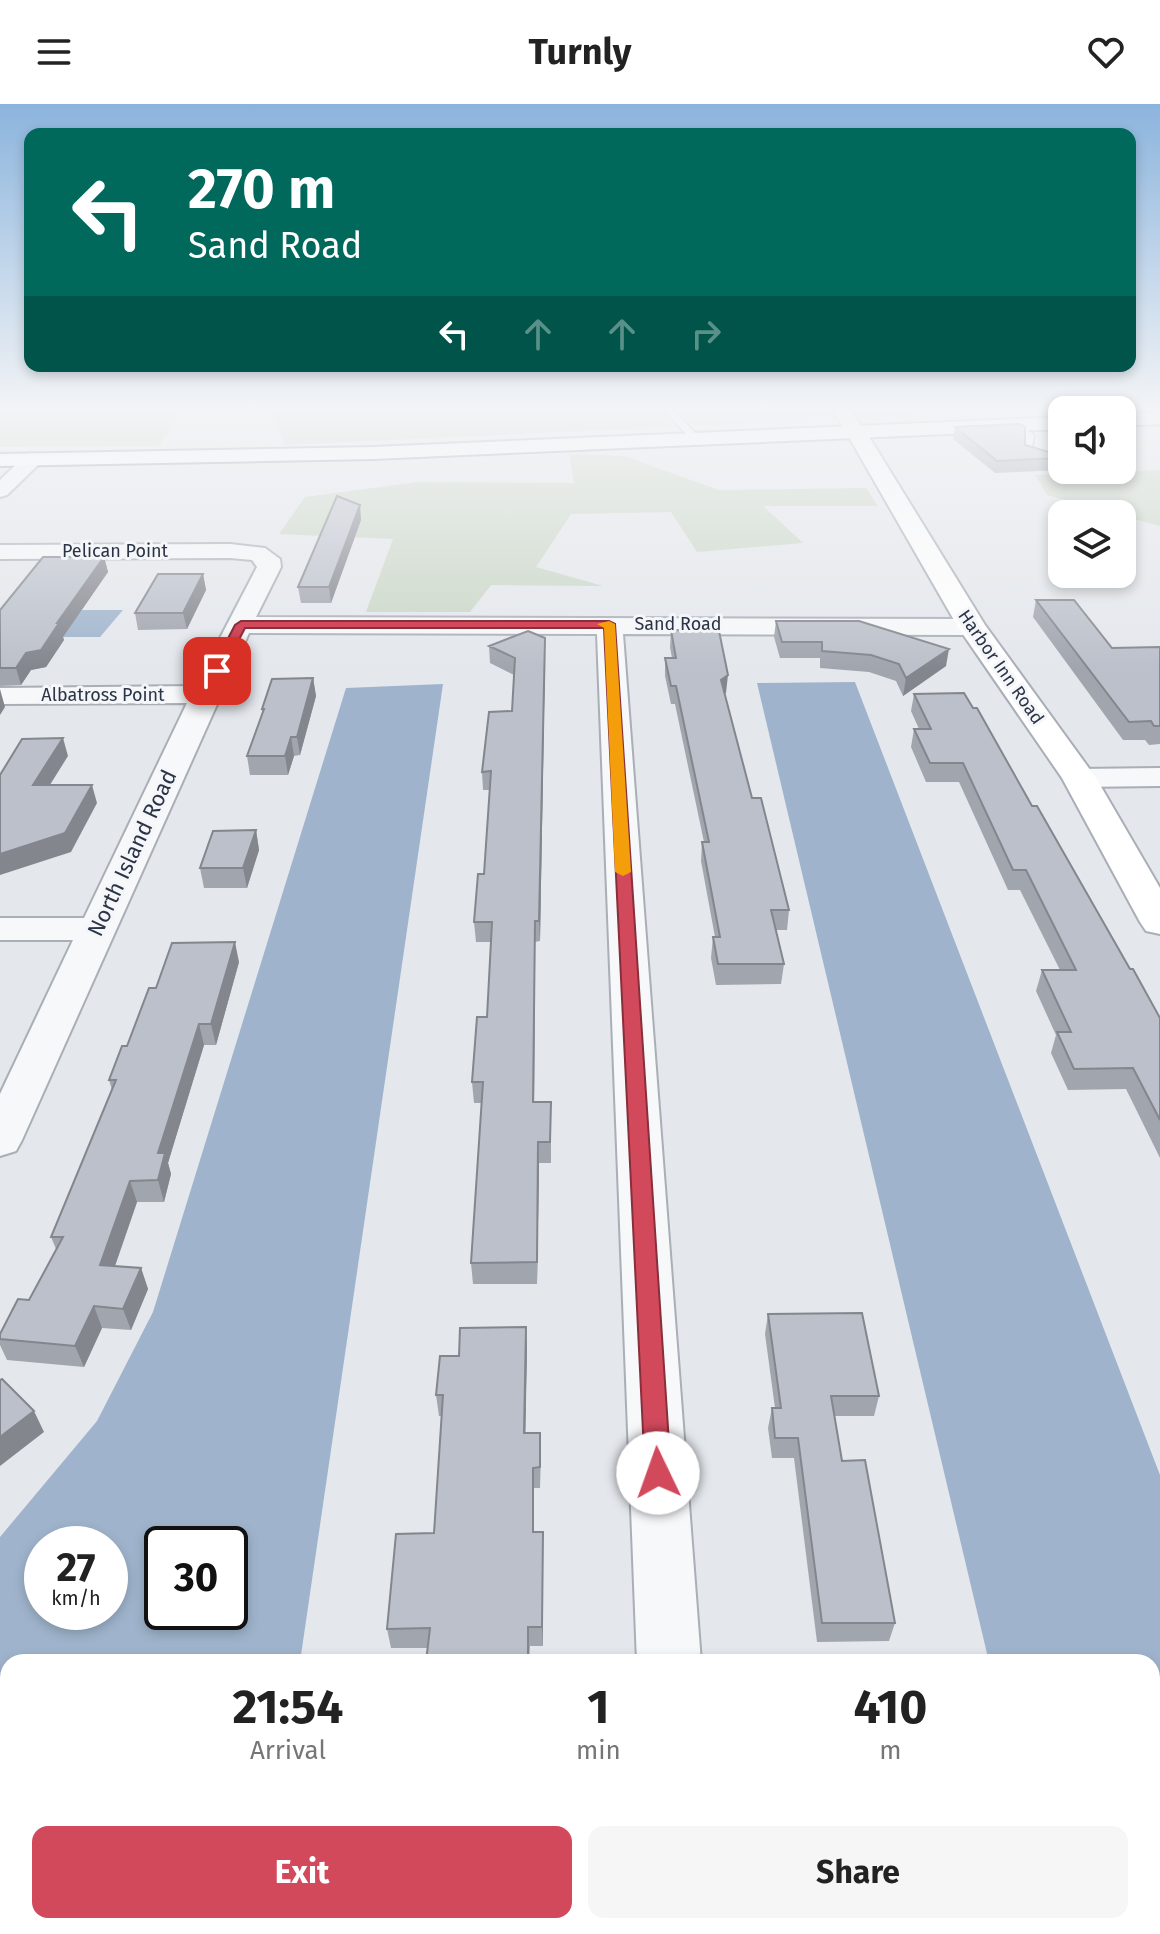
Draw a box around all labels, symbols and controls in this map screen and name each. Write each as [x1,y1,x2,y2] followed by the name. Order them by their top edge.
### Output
[32,30,76,74] icon: menu
[529,30,631,74] text: Turnly
[1084,30,1128,74] icon: heart
[188,156,335,223] text: 270 m
[56,160,160,264] icon: left
[188,224,362,268] text: Sand Road
[432,312,476,356] icon: left
[516,312,560,356] icon: ahead
[600,312,644,356] icon: ahead
[684,312,728,356] icon: right
[1048,396,1136,588] map controls
[1048,396,1136,484] button: sound
[1048,500,1136,588] button: layers
[62,540,169,562] street label: Pelican Point
[953,606,1049,728] street label: Harbor Inn Road
[634,613,722,635] street label: Sand Road
[183,637,251,705] pin
[195,649,239,693] icon: arrive
[41,684,165,706] street label: Albatross Point
[82,765,182,941] street label: North Island Road
[616,1431,700,1515] position arrow
[144,1526,248,1630] speed limit sign: 30
[57,1544,96,1592] text: 27
[51,1586,101,1610] text: km/h
[233,1678,343,1736] text: 21:54
[587,1678,610,1736] text: 1
[853,1678,927,1736] text: 410
[250,1735,326,1766] text: Arrival
[576,1735,621,1766] text: min
[879,1735,902,1766] text: m
[32,1826,572,1918] button: Exit
[588,1826,1128,1918] button: Share

